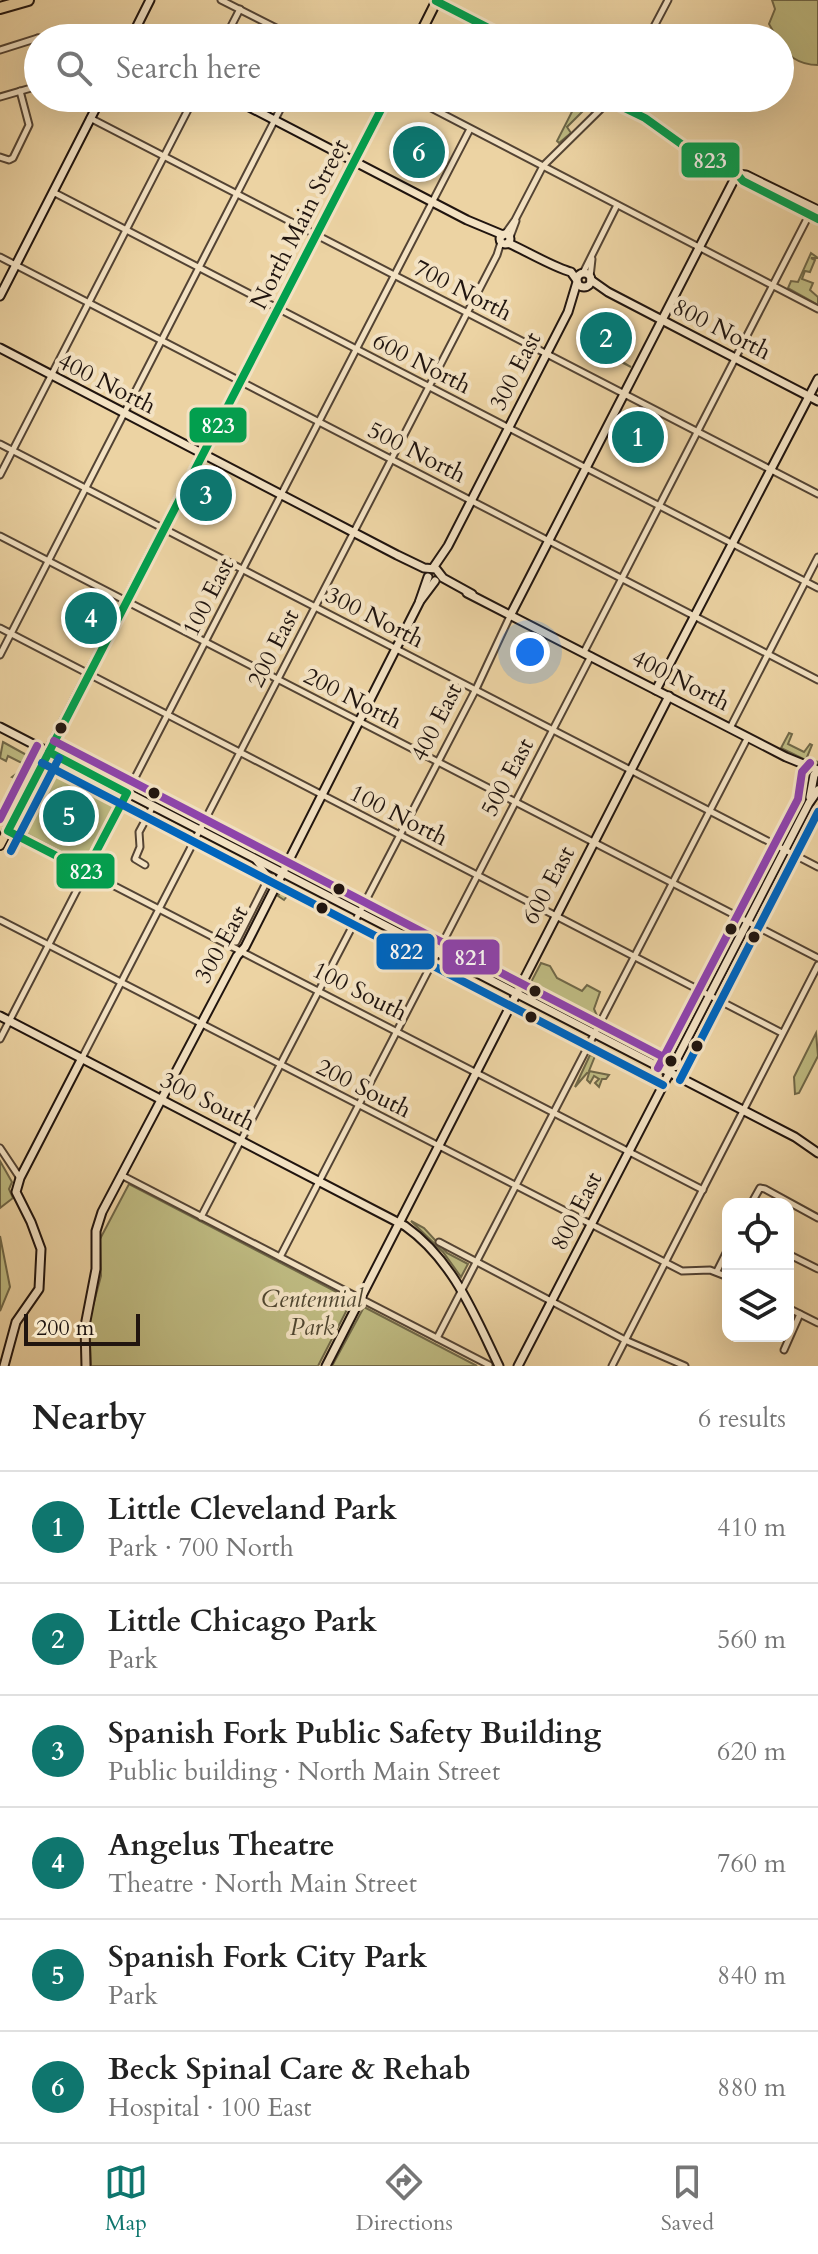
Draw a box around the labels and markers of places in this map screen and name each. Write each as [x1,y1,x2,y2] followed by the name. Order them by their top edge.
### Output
[393,122,445,182] pin: 6
[580,308,632,368] pin: 2
[612,407,664,467] pin: 1
[180,465,232,525] pin: 3
[65,588,117,648] pin: 4
[53,720,69,736] unlabelled marker
[146,785,162,801] unlabelled marker
[43,786,95,846] pin: 5
[331,881,347,897] unlabelled marker
[314,900,330,916] unlabelled marker
[723,921,739,937] unlabelled marker
[746,929,762,945] unlabelled marker
[527,983,543,999] unlabelled marker
[523,1009,539,1025] unlabelled marker
[689,1038,705,1054] unlabelled marker
[663,1053,679,1069] unlabelled marker

